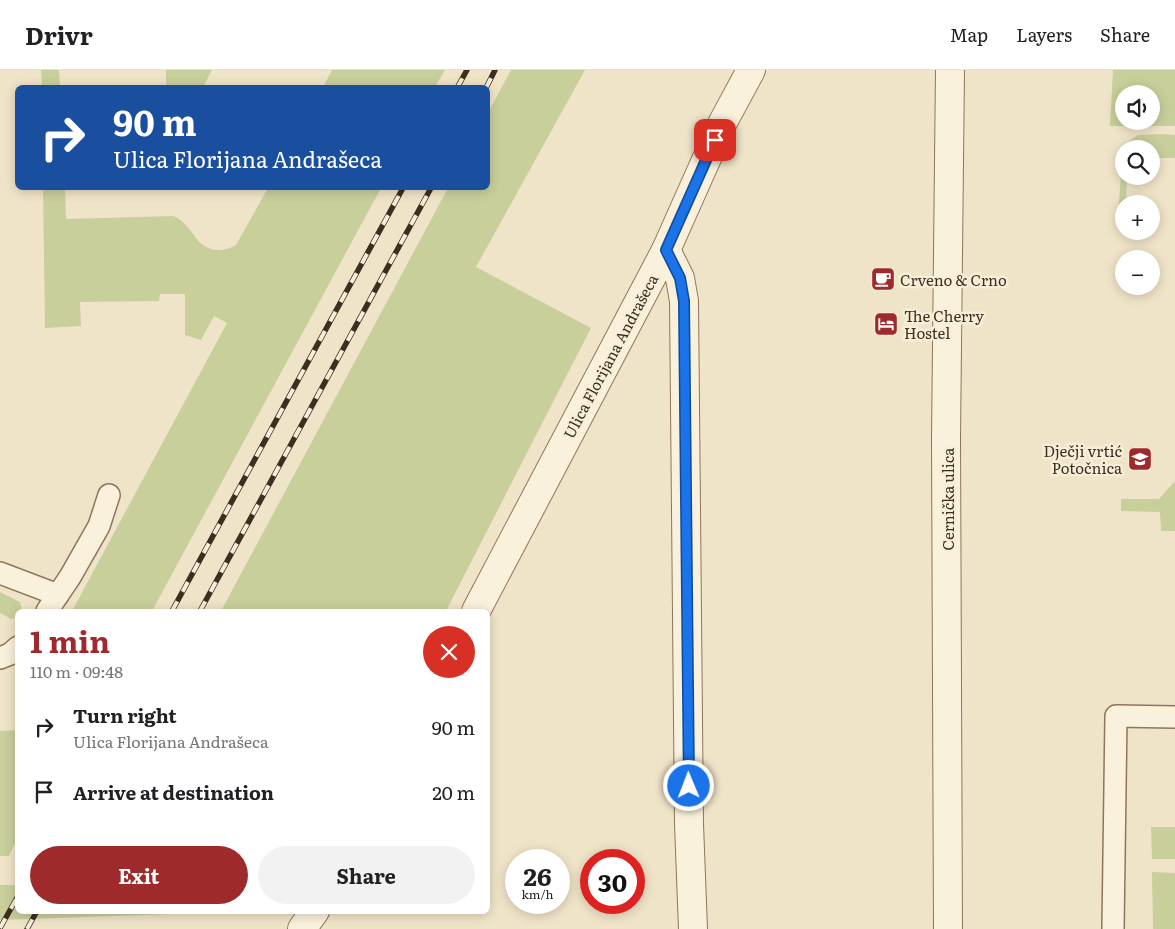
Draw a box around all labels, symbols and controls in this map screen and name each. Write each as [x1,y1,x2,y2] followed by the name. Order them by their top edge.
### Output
[25,17,93,52] text: Drivr
[950,21,988,48] text: Map
[1016,21,1072,48] text: Layers
[1100,21,1150,48] text: Share
[1115,85,1160,295] map controls
[1115,85,1160,130] button: sound
[113,95,197,147] text: 90 m
[30,105,95,170] icon: right
[694,119,736,161] pin
[701,126,729,154] icon: arrive
[1115,140,1160,185] button: search
[113,142,382,175] text: Ulica Florijana Andrašeca
[1115,195,1160,240] button: +
[1115,250,1160,295] button: −
[870,266,896,292] cafe icon: Crveno & Crno
[900,268,1007,291] place label: Crveno & Crno
[557,269,664,442] street label: Ulica Florijana Andrašeca
[904,304,984,344] place label: The Cherry Hostel
[873,311,899,337] hotel icon: The Cherry Hostel
[1043,439,1123,479] place label: Dječji vrtić Potočnica
[1127,446,1153,472] school or university icon: Dječji vrtić Potočnica
[936,447,959,550] street label: Cernička ulica
[30,618,110,662] text: 1 min
[423,626,475,678] button: close
[30,659,123,683] text: 110 m · 09:48
[73,701,177,729] text: Turn right
[30,713,58,741] icon: right
[432,713,475,741] text: 90 m
[73,729,269,753] text: Ulica Florijana Andrašeca
[662,759,714,811] position arrow
[30,778,58,806] icon: arrive
[73,778,274,806] text: Arrive at destination
[432,778,475,806] text: 20 m
[30,846,248,904] button: Exit
[258,846,475,904] button: Share
[580,849,645,914] speed limit sign: 30
[523,857,552,894] text: 26
[522,885,553,903] text: km/h

